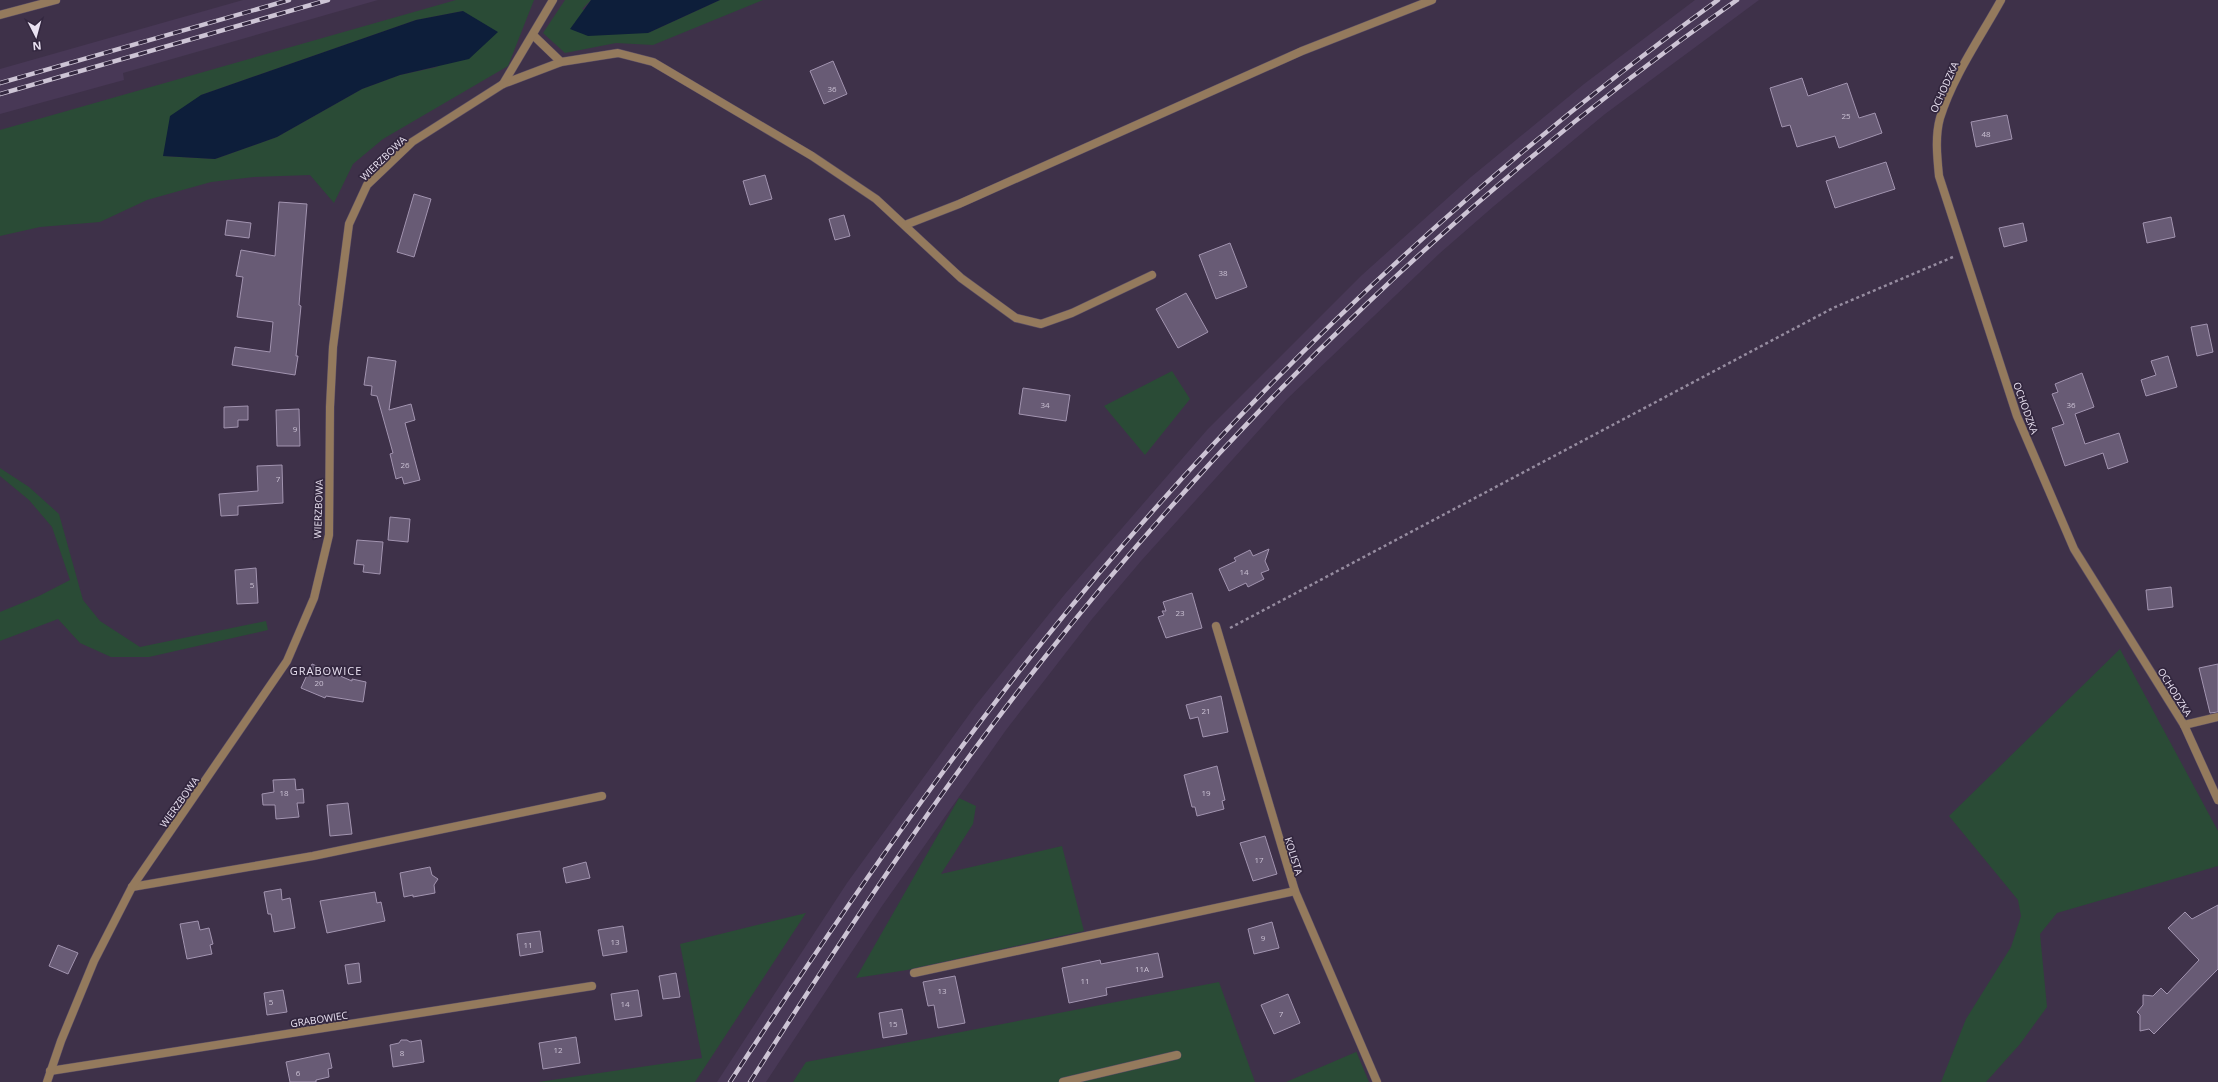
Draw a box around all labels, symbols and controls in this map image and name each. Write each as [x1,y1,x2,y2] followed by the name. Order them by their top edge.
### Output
[16,16,56,56] north arrow
[32,39,42,54] text: N
[1926,59,1962,115] street label: OCHODZKA
[827,83,837,94] house number: 36
[1841,110,1851,121] house number: 25
[1981,128,1991,139] house number: 48
[357,132,410,184] street label: WIERZBOWA
[1218,267,1228,278] house number: 38
[2010,380,2042,437] street label: OCHODZKA
[1040,399,1050,410] house number: 34
[2066,399,2076,410] house number: 36
[293,423,298,434] house number: 9
[400,459,410,470] house number: 26
[276,473,281,484] house number: 7
[310,478,326,539] street label: WIERZBOWA
[1239,566,1249,577] house number: 14
[250,579,255,590] house number: 5
[1175,607,1185,618] house number: 23
[290,663,362,678] district label: GRABOWICE
[2155,665,2196,719] street label: OCHODZKA
[314,677,324,688] house number: 20
[1201,705,1211,716] house number: 21
[156,773,202,830] street label: WIERZBOWA
[279,787,289,798] house number: 18
[1201,787,1211,798] house number: 19
[1282,835,1307,877] street label: KOLISTA
[1254,854,1264,865] house number: 17
[1261,932,1266,943] house number: 9
[610,936,620,947] house number: 13
[523,939,533,950] house number: 11
[1135,963,1150,974] house number: 11A
[1080,975,1090,986] house number: 11
[937,985,947,996] house number: 13
[269,996,274,1007] house number: 5
[620,998,630,1009] house number: 14
[289,1008,349,1030] street label: GRABOWIEC
[1279,1008,1284,1019] house number: 7
[888,1018,898,1029] house number: 15
[553,1044,563,1055] house number: 12
[400,1047,405,1058] house number: 8
[296,1067,301,1078] house number: 6

